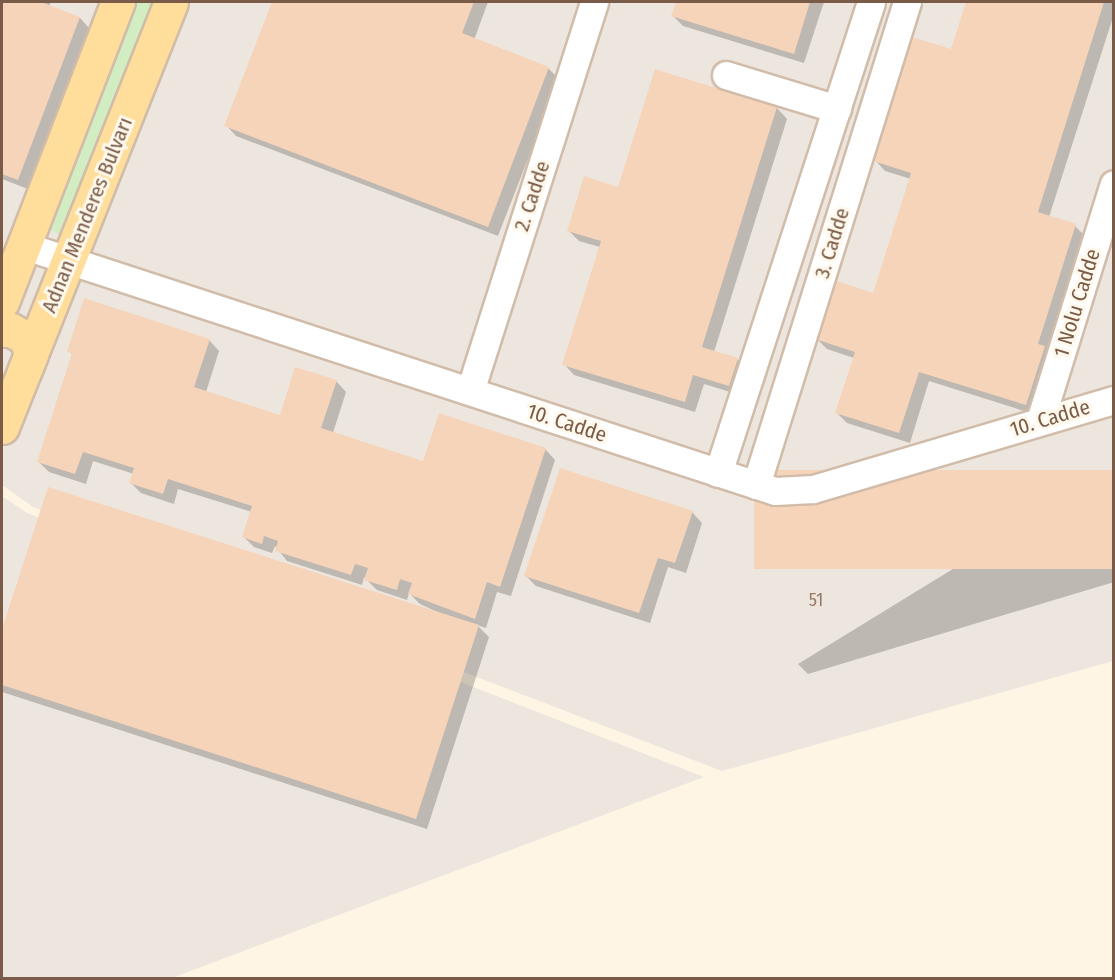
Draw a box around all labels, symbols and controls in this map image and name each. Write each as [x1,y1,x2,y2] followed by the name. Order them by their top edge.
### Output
[36,114,138,316] street label: Adnan Menderes Bulvarı
[509,158,555,234] street label: 2. Cadde
[809,205,855,281] street label: 3. Cadde
[1049,246,1105,360] street label: 1 Nolu Cadde
[1007,394,1093,442] street label: 10. Cadde
[524,398,610,448] street label: 10. Cadde
[809,589,823,611] house number: 51

